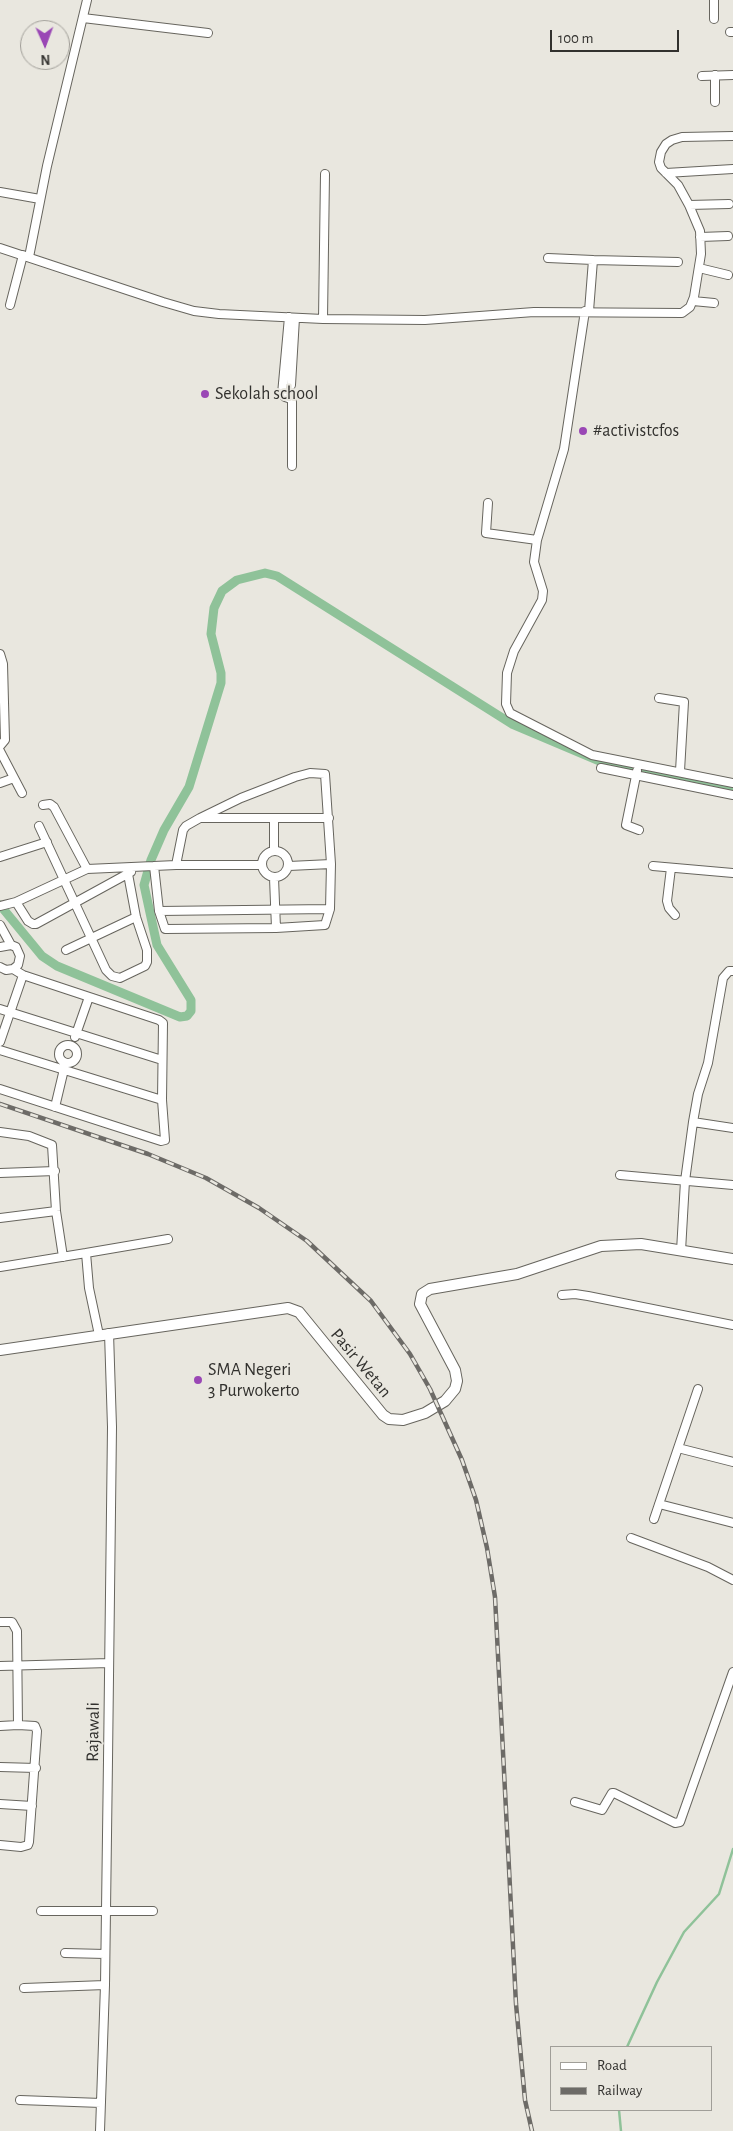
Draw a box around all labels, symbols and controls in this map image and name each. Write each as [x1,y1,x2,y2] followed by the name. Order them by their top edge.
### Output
[20,20,70,70] north arrow
[553,20,682,52] scale bar
[558,31,593,46] text: 100 m
[40,52,51,66] text: N
[215,383,318,405] place label: Sekolah school
[199,388,211,400] marker: Sekolah school
[593,420,679,442] place label: #activistcfos
[577,425,589,437] marker: #activistcfos
[326,1324,396,1402] street label: Pasir Wetan
[208,1359,300,1402] place label: SMA Negeri 3 Purwokerto
[192,1374,204,1386] marker: SMA Negeri 3 Purwokerto
[82,1702,104,1762] street label: Rajawali
[550,2046,713,2111] legend
[597,2058,627,2073] text: Road
[597,2083,642,2098] text: Railway

